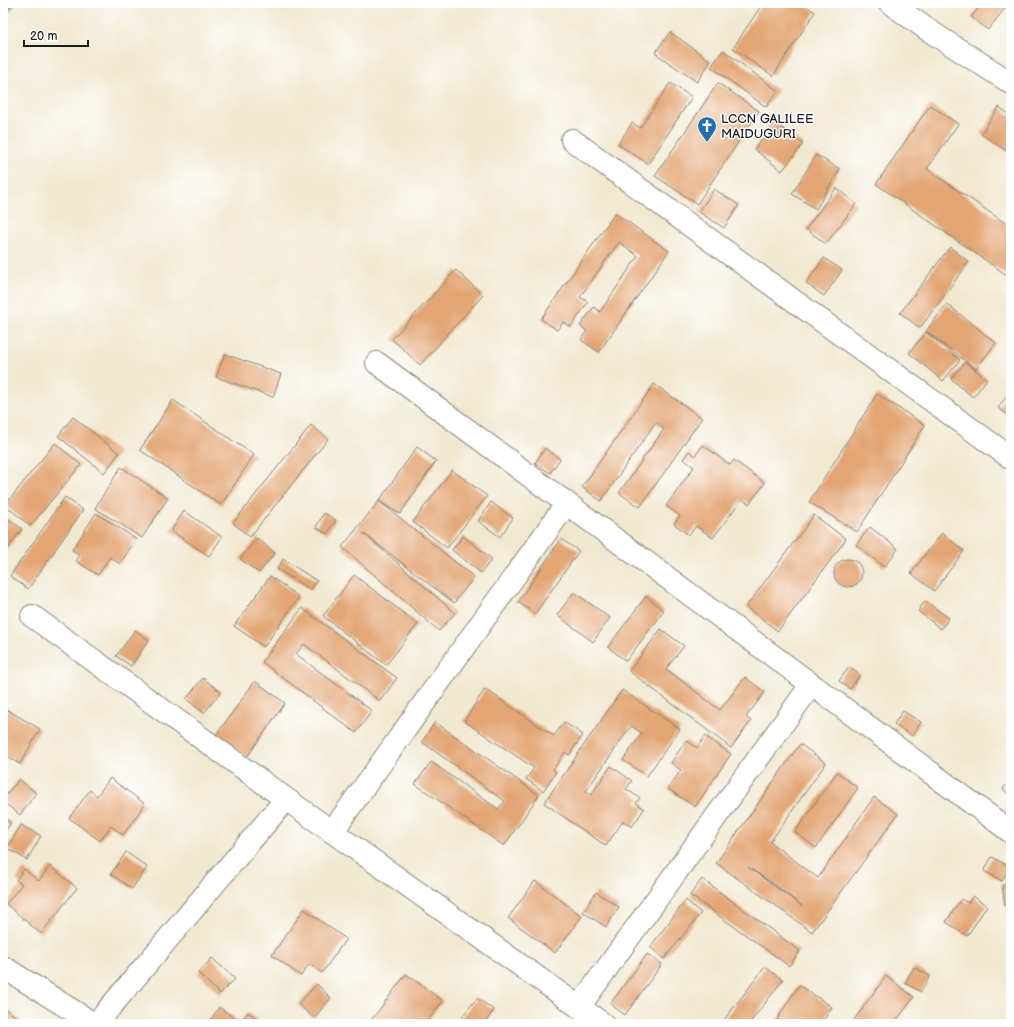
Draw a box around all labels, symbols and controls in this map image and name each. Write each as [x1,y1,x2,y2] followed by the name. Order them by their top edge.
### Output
[24,22,88,48] scale bar
[30,29,57,44] text: 20 m
[721,111,814,142] place label: LCCN GALILEE MAIDUGURI
[696,115,718,143] church icon: LCCN GALILEE MAIDUGURI

